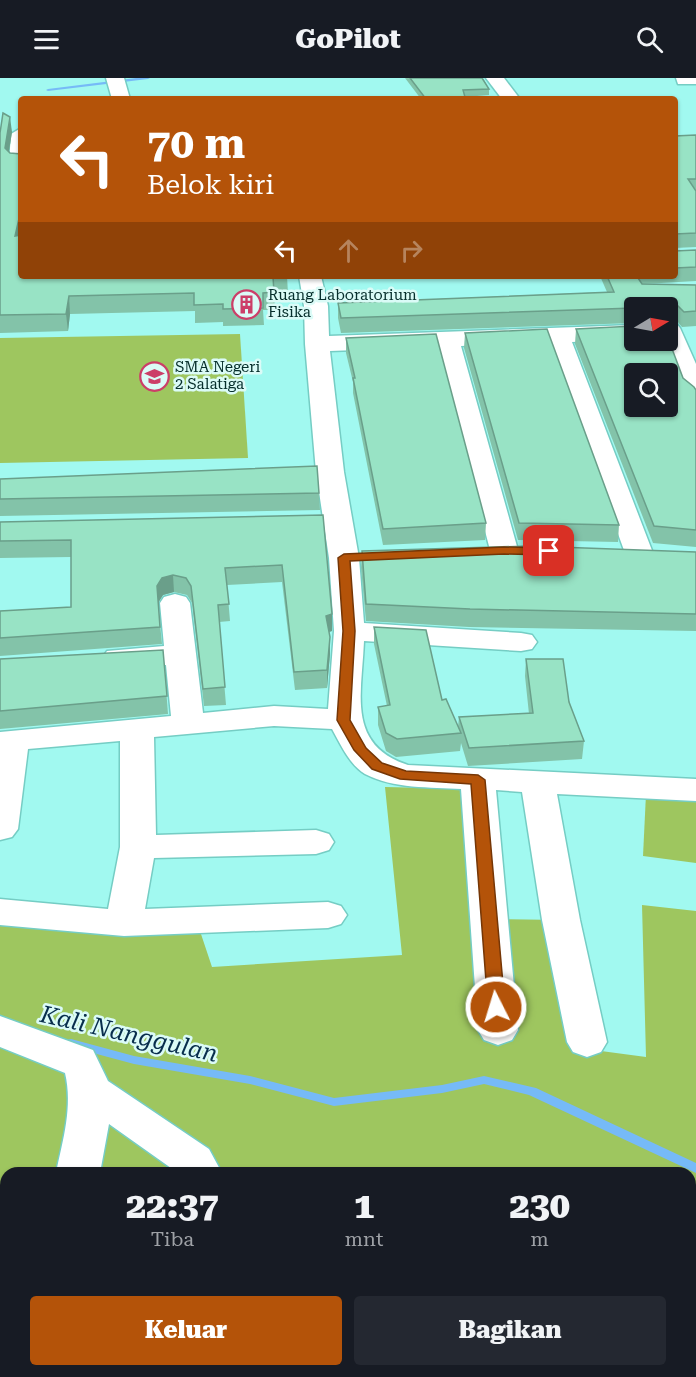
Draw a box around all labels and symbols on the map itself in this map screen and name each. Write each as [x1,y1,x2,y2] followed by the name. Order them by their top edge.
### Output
[268,286,417,321] place label: Ruang Laboratorium Fisika
[231,288,263,320] building icon: Ruang Laboratorium Fisika
[624,297,678,351] north arrow
[175,358,260,393] place label: SMA Negeri 2 Salatiga
[138,360,170,392] school or university icon: SMA Negeri 2 Salatiga
[523,525,574,576] pin
[464,975,528,1039] position arrow
[37,1000,220,1068] water label: Kali Nanggulan

